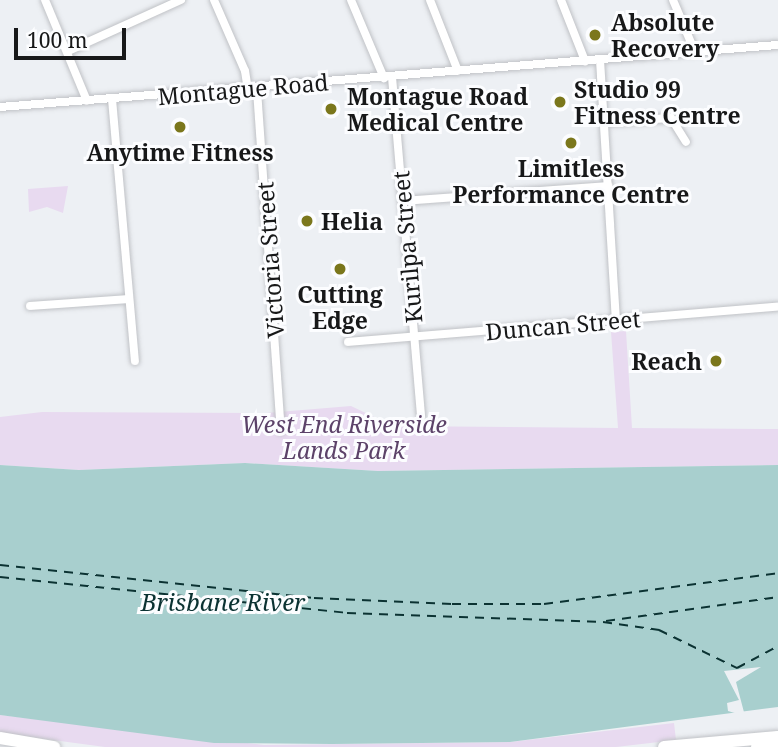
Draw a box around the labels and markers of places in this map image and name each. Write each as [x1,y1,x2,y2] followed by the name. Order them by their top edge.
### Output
[611,8,719,62] place label: Absolute Recovery
[585,25,605,45] marker: Absolute Recovery
[574,75,741,129] place label: Studio 99 Fitness Centre
[347,82,528,136] place label: Montague Road Medical Centre
[552,94,568,110] marker: Studio 99 Fitness Centre
[321,99,341,119] marker: Montague Road Medical Centre
[172,119,188,135] marker: Anytime Fitness
[563,135,579,151] marker: Limitless Performance Centre
[86,138,274,166] place label: Anytime Fitness
[453,154,689,208] place label: Limitless Performance Centre
[321,207,383,235] place label: Helia
[299,213,315,229] marker: Helia
[332,261,348,277] marker: Cutting Edge
[297,280,383,334] place label: Cutting Edge
[631,347,702,375] place label: Reach
[708,353,724,369] marker: Reach

